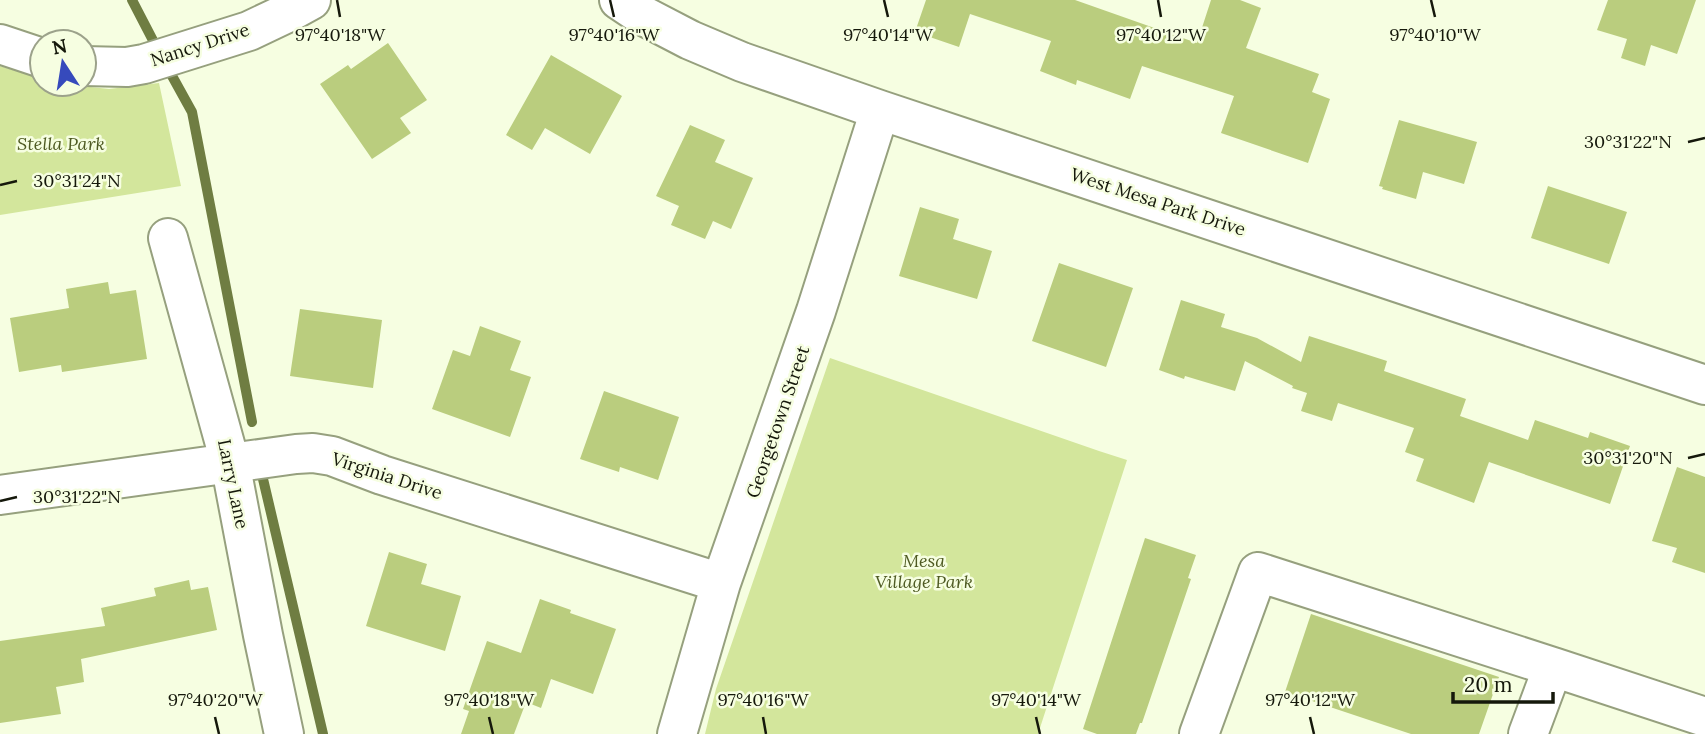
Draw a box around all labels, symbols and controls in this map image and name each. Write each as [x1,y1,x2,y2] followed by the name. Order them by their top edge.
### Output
[148,18,252,71] street label: Nancy Drive
[295,23,386,46] text: 97°40'18"W
[569,23,660,46] text: 97°40'16"W
[843,23,934,46] text: 97°40'14"W
[1116,23,1207,46] text: 97°40'12"W
[1389,23,1482,46] text: 97°40'10"W
[28,28,98,98] north arrow
[50,33,69,60] text: N
[1584,130,1672,153] text: 30°31'22"N
[17,132,105,155] park label: Stella Park
[1068,162,1249,241] street label: West Mesa Park Drive
[33,169,121,192] text: 30°31'24"N
[741,343,814,501] street label: Georgetown Street
[213,437,254,531] street label: Larry Lane
[1583,446,1673,469] text: 30°31'20"N
[328,447,445,504] street label: Virginia Drive
[33,485,121,508] text: 30°31'22"N
[875,549,973,593] park label: Mesa Village Park
[1453,660,1553,704] scale bar
[1464,671,1513,698] text: 20 m
[168,688,263,711] text: 97°40'20"W
[444,688,535,711] text: 97°40'18"W
[718,688,809,711] text: 97°40'16"W
[991,688,1082,711] text: 97°40'14"W
[1265,688,1356,711] text: 97°40'12"W

